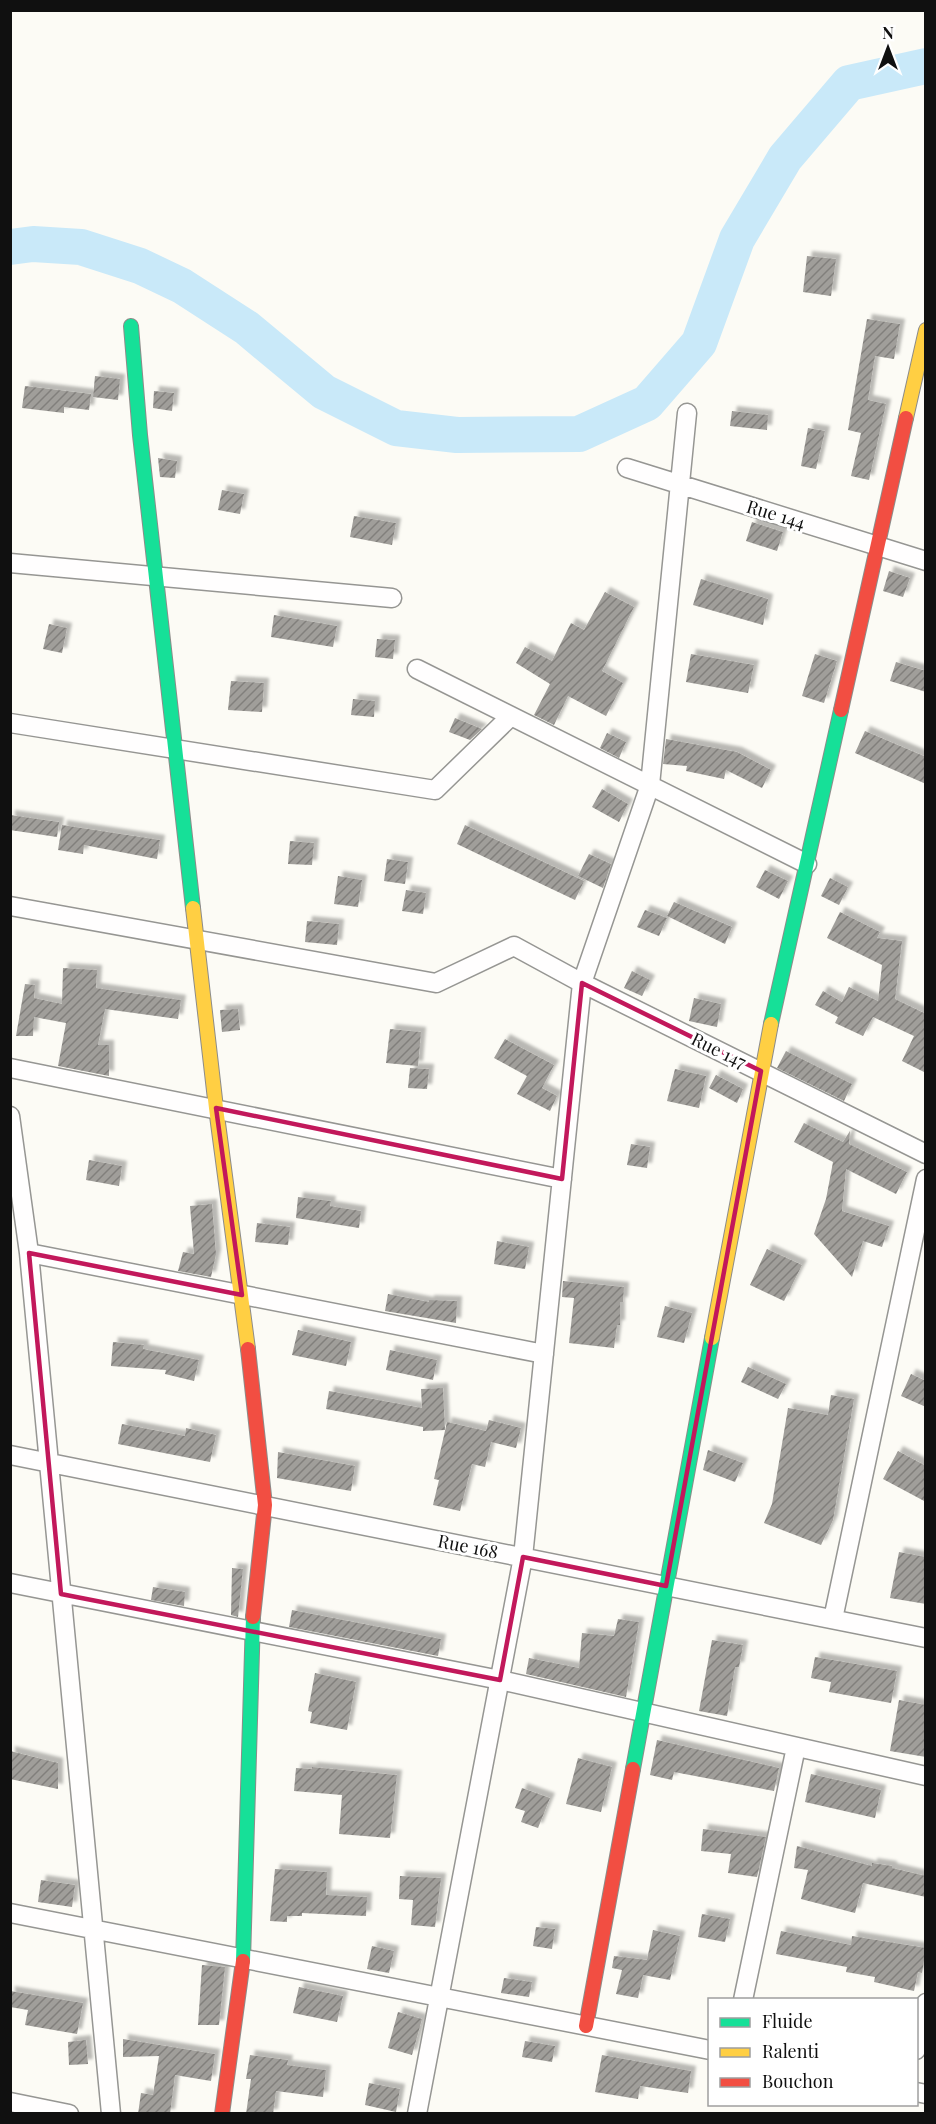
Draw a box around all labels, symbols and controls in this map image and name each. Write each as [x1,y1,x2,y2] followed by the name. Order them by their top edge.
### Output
[858,18,918,78] north arrow
[882,22,894,43] text: N
[744,494,808,534] street label: Rue 144
[688,1026,751,1074] street label: Rue 147
[436,1528,500,1564] street label: Rue 168
[708,1998,918,2106] legend
[762,2009,813,2033] text: Fluide
[762,2039,819,2063] text: Ralenti
[762,2069,834,2093] text: Bouchon

